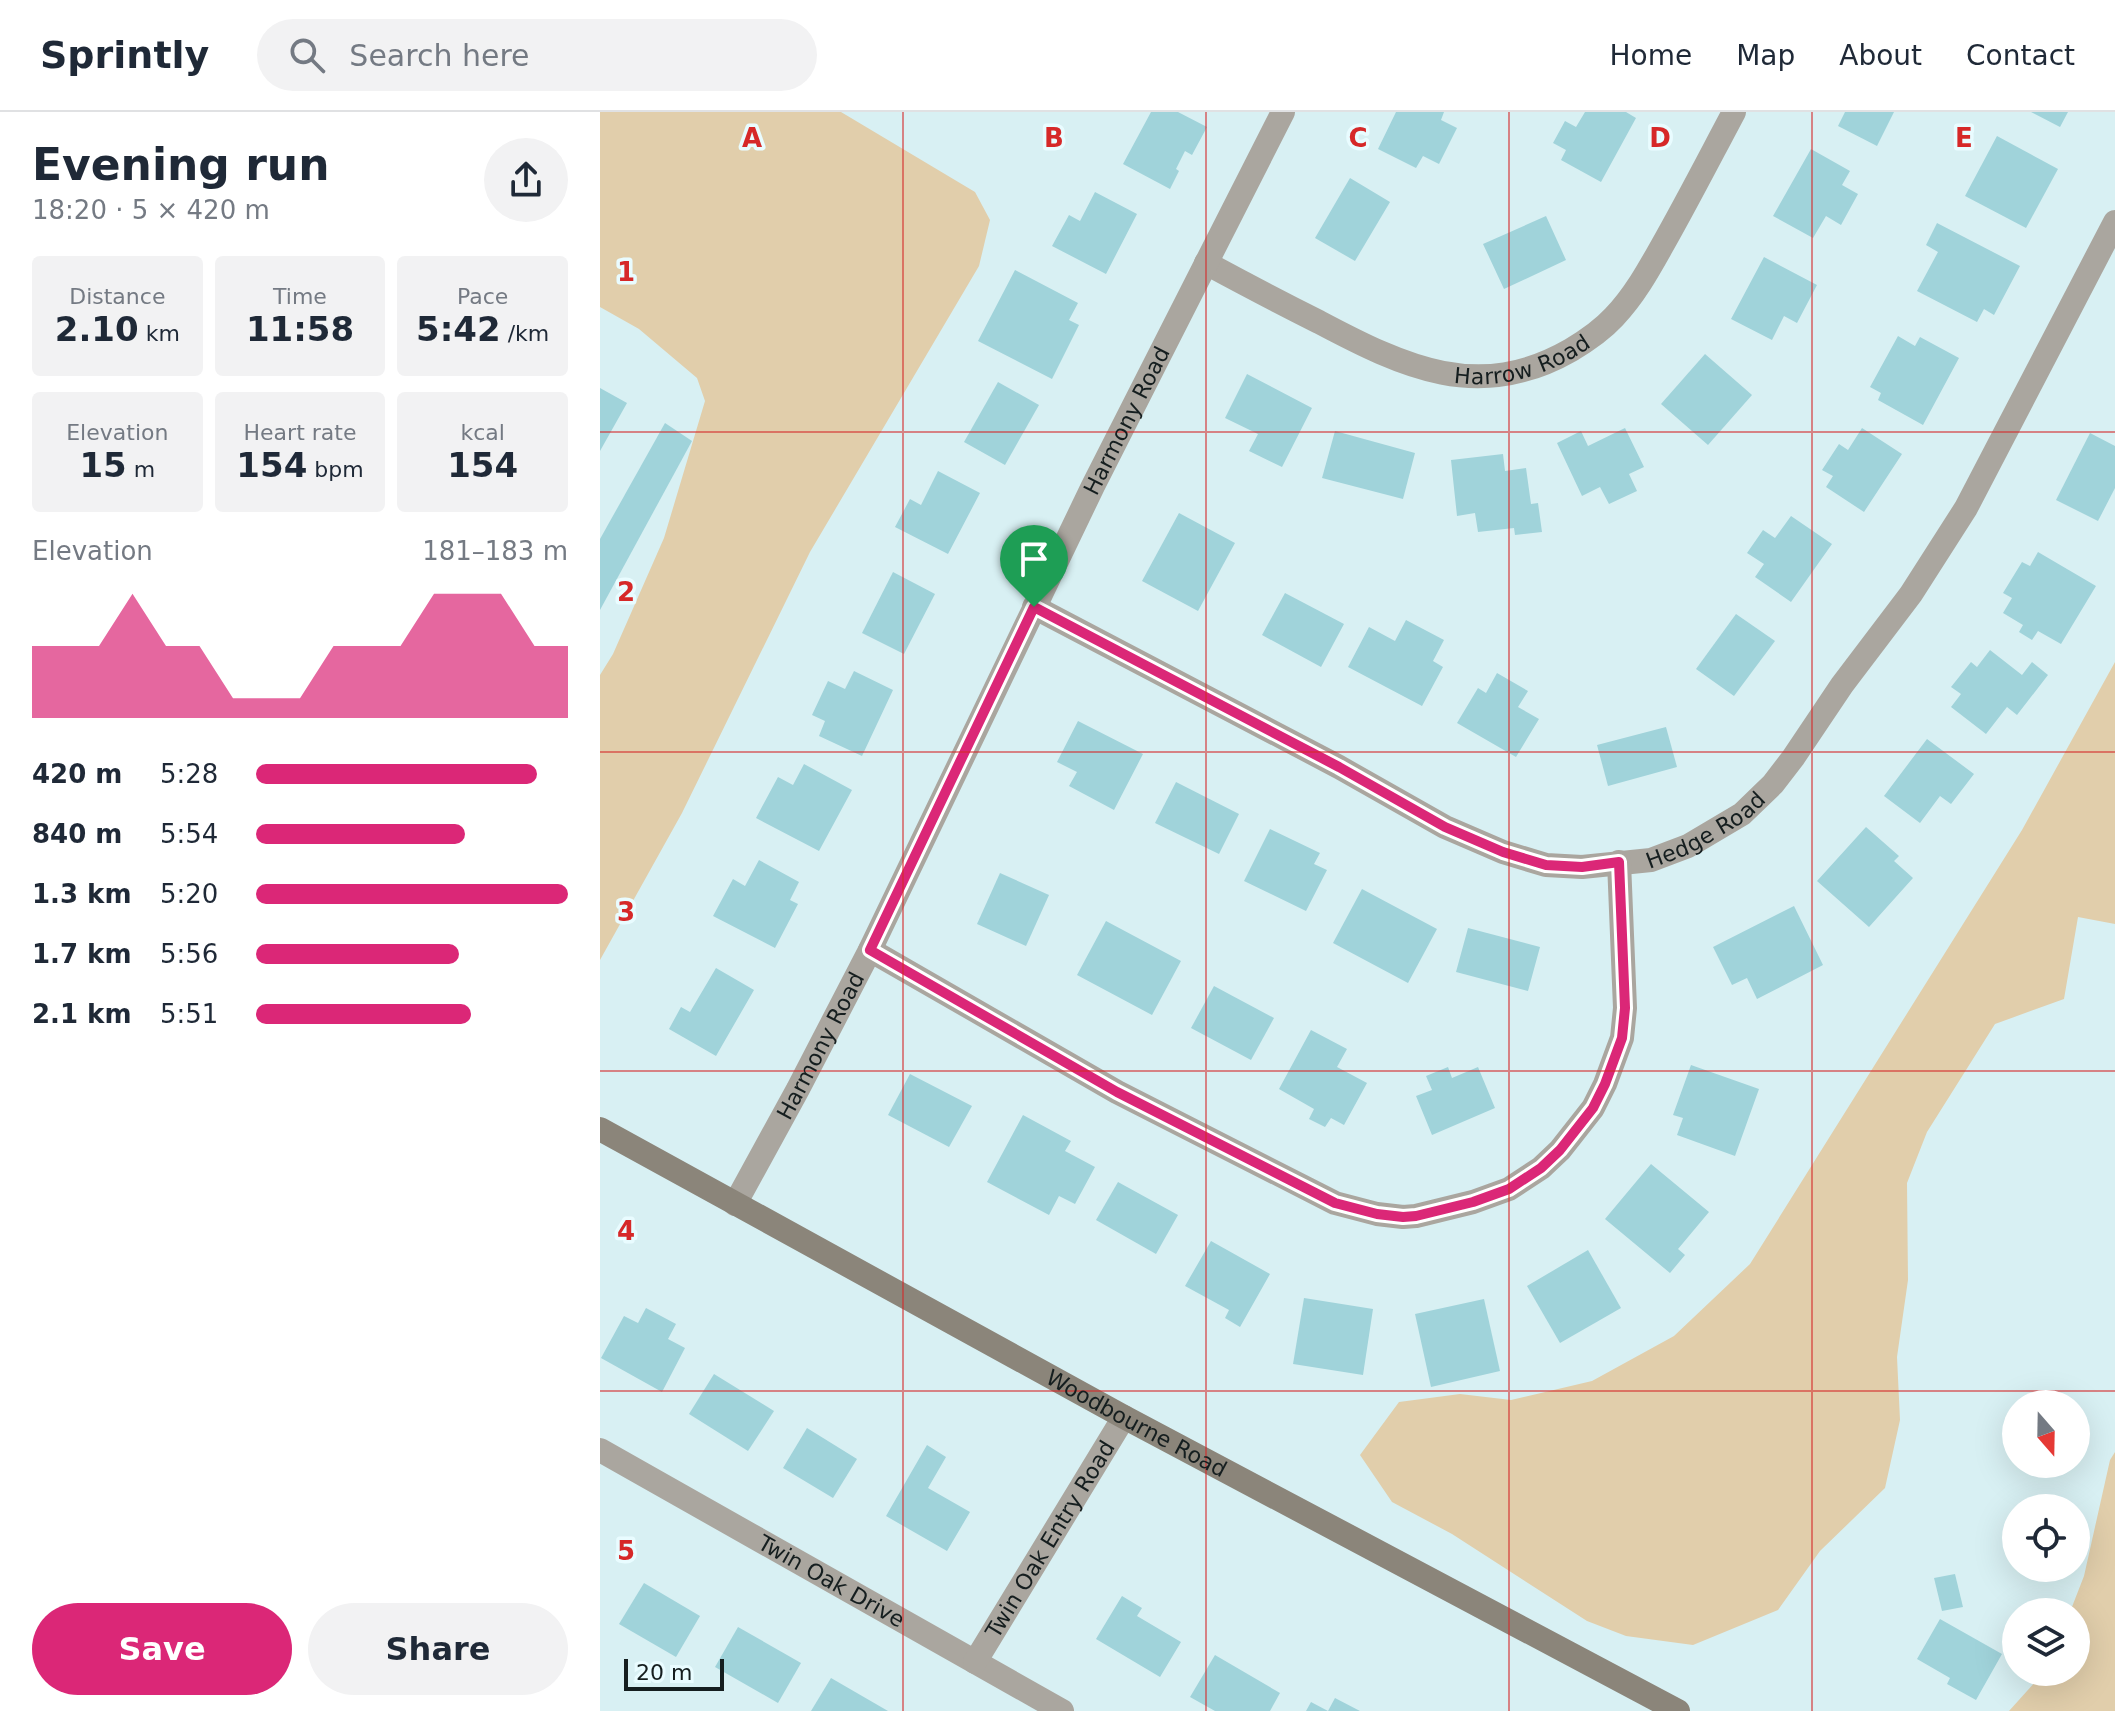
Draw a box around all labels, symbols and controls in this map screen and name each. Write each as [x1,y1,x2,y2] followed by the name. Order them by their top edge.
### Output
[257,19,817,91] search box
[40,33,209,77] text: Sprintly
[285,33,329,77] icon: search
[349,38,530,73] text: Search here
[1609,39,1692,72] text: Home
[1736,39,1795,72] text: Map
[1839,39,1922,72] text: About
[1966,39,2075,72] text: Contact
[742,123,762,153] text: A
[1044,123,1064,153] text: B
[1348,123,1368,153] text: C
[1649,123,1671,153] text: D
[1955,123,1973,153] text: E
[484,138,568,222] button: share
[32,139,329,190] text: Evening run
[32,195,270,225] text: 18:20 · 5 × 420 m
[617,257,635,287] text: 1
[69,284,165,309] text: Distance
[273,284,327,309] text: Time
[457,284,508,309] text: Pace
[55,309,139,349] text: 2.10
[246,309,354,349] text: 11:58
[416,309,501,349] text: 5:42
[139,321,180,346] text: km
[501,321,549,346] text: /km
[1453,330,1594,389] street label: Harrow Road
[1079,342,1175,499] street label: Harmony Road
[66,420,168,445] text: Elevation
[244,420,356,445] text: Heart rate
[460,420,505,445] text: kcal
[79,445,127,485] text: 15
[236,445,307,485] text: 154
[447,445,518,485] text: 154
[127,457,155,482] text: m
[307,457,364,482] text: bpm
[1000,525,1068,607] pin
[32,536,153,566] text: Elevation
[422,536,568,566] text: 181–183 m
[1012,537,1056,581] icon: arrive
[617,577,635,607] text: 2
[32,759,122,789] text: 420 m
[160,759,218,789] text: 5:28
[1642,787,1770,874] street label: Hedge Road
[32,819,122,849] text: 840 m
[160,819,218,849] text: 5:54
[32,879,132,909] text: 1.3 km
[160,879,218,909] text: 5:20
[617,897,635,927] text: 3
[32,939,132,969] text: 1.7 km
[160,939,218,969] text: 5:56
[772,968,869,1124] street label: Harmony Road
[32,999,132,1029] text: 2.1 km
[160,999,218,1029] text: 5:51
[617,1216,635,1246] text: 4
[1042,1365,1231,1482] street label: Woodbourne Road
[2002,1390,2090,1478] north arrow
[2002,1390,2090,1686] map controls
[980,1436,1120,1643] street label: Twin Oak Entry Road
[2002,1494,2090,1582] button: locate
[753,1530,909,1633] street label: Twin Oak Drive
[617,1536,635,1566] text: 5
[2002,1598,2090,1686] button: layers
[32,1603,292,1695] button: Save
[308,1603,568,1695] button: Share
[624,1655,724,1691] scale bar
[636,1660,692,1685] text: 20 m

